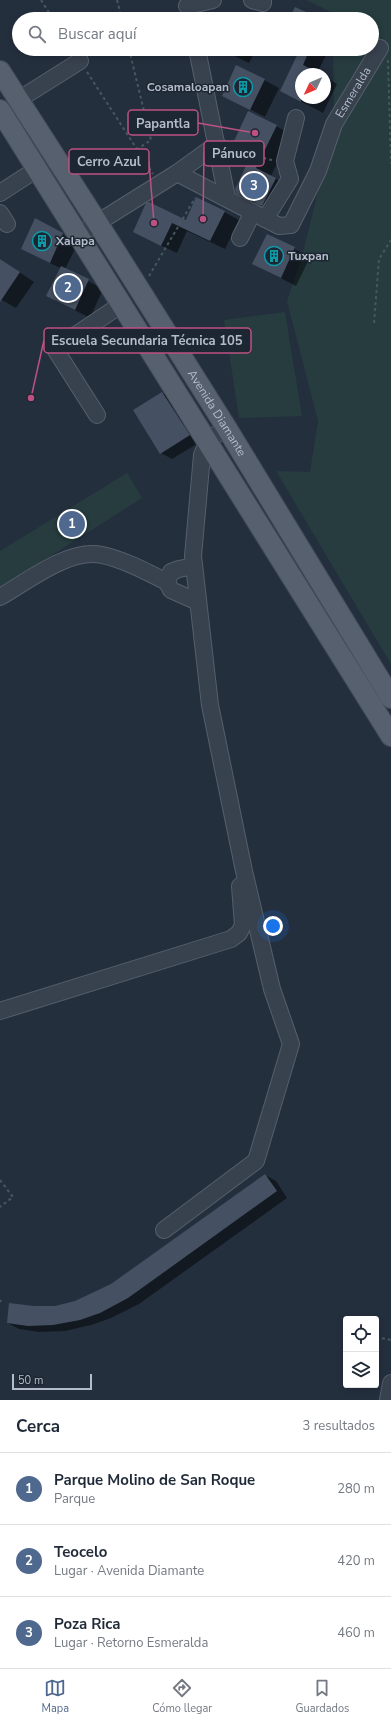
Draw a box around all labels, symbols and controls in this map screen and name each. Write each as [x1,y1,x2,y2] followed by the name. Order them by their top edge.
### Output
[12,12,379,56] search box
[26,23,48,45] icon: search
[58,24,136,44] text: Buscar aquí
[332,64,375,121] street label: Esmeralda
[295,68,331,104] north arrow
[232,76,254,98] building icon: Cosamaloapan
[147,79,229,95] place label: Cosamaloapan
[128,110,198,135] callout: Papantla
[136,115,190,133] text: Papantla
[204,141,264,166] callout: Pánuco
[212,145,256,163] text: Pánuco
[69,149,149,174] callout: Cerro Azul
[77,153,142,171] text: Cerro Azul
[241,171,267,201] pin: 3
[31,230,53,252] building icon: Xalapa
[55,233,95,249] place label: Xalapa
[263,245,285,267] building icon: Tuxpan
[288,248,329,264] place label: Tuxpan
[55,273,81,303] pin: 2
[44,328,251,353] callout: Escuela Secundaria Técnica 105
[51,332,243,350] text: Escuela Secundaria Técnica 105
[184,367,250,459] street label: Avenida Diamante
[59,509,85,539] pin: 1
[263,916,283,936] your location
[343,1316,379,1388] map controls
[343,1316,379,1352] button: locate
[343,1352,379,1388] button: layers
[12,1372,92,1391] scale bar
[18,1373,43,1388] text: 50 m
[16,1415,60,1438] text: Cerca
[303,1417,375,1435] text: 3 resultados
[54,1470,255,1490] text: Parque Molino de San Roque
[25,1480,33,1498] text: 1
[337,1480,375,1498] text: 280 m
[54,1490,95,1508] text: Parque
[54,1542,107,1562] text: Teocelo
[25,1552,33,1570] text: 2
[337,1552,375,1570] text: 420 m
[54,1562,204,1580] text: Lugar · Avenida Diamante
[54,1614,121,1634] text: Poza Rica
[25,1624,33,1642] text: 3
[337,1624,375,1642] text: 460 m
[54,1634,208,1652] text: Lugar · Retorno Esmeralda
[42,1677,69,1716] tab: Mapa
[152,1677,212,1716] tab: Cómo llegar
[295,1677,349,1716] tab: Guardados

